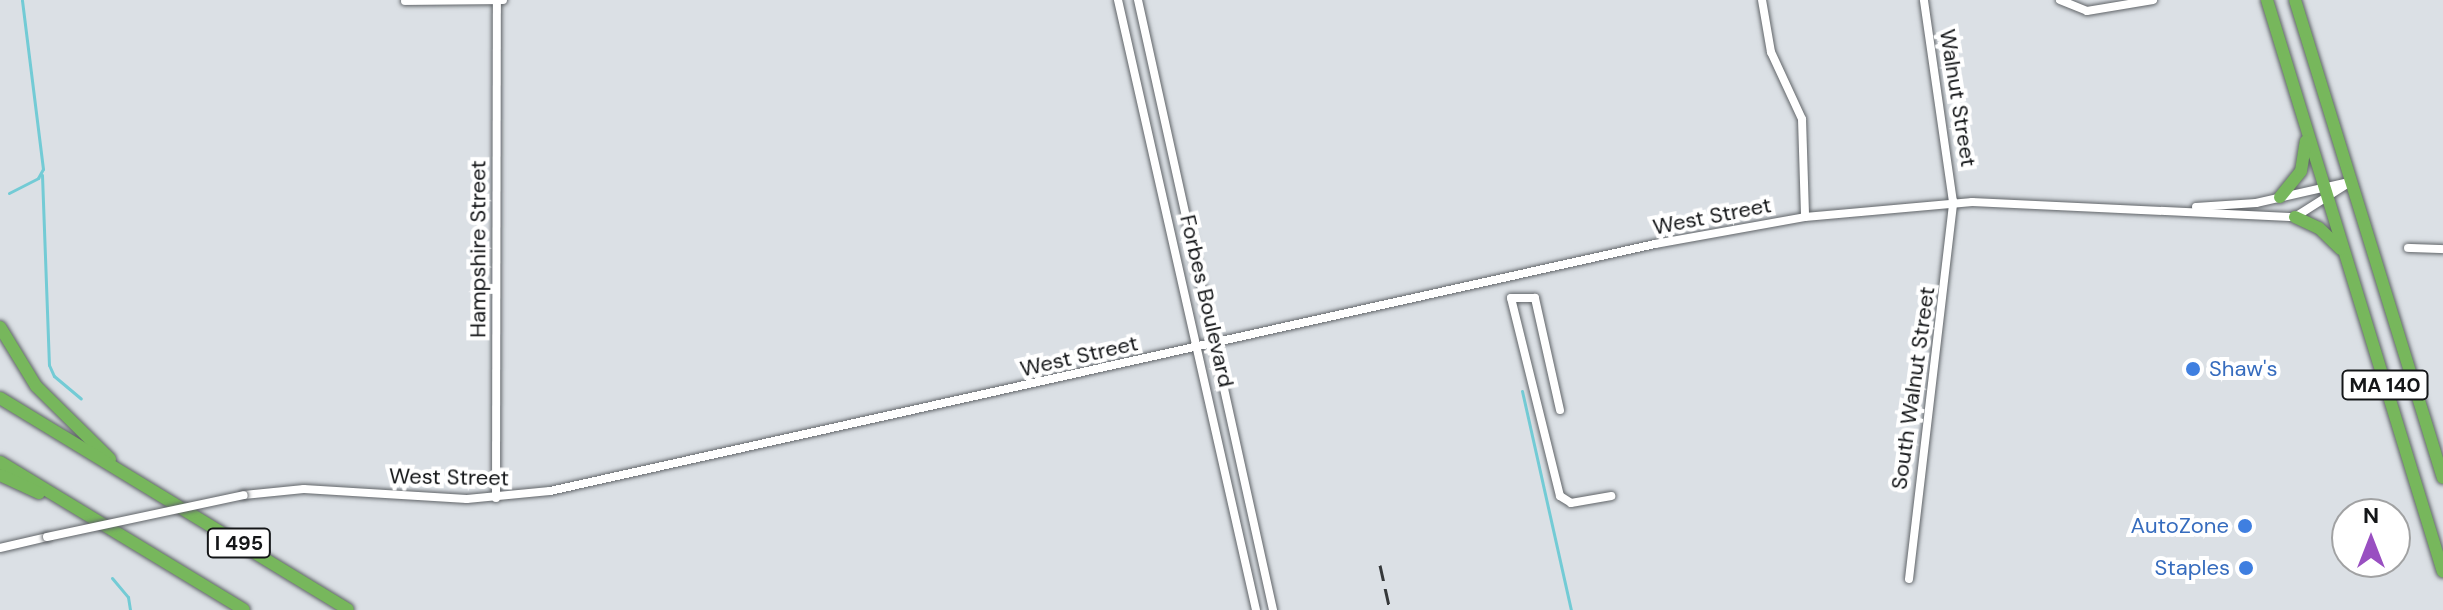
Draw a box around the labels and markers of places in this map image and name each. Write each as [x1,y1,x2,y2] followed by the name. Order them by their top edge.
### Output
[2209,356,2277,382] place label: Shaw's
[2184,360,2202,378] marker: Shaw's
[2131,513,2229,539] place label: AutoZone
[2236,517,2254,535] marker: AutoZone
[2154,555,2230,581] place label: Staples
[2237,559,2255,577] marker: Staples

